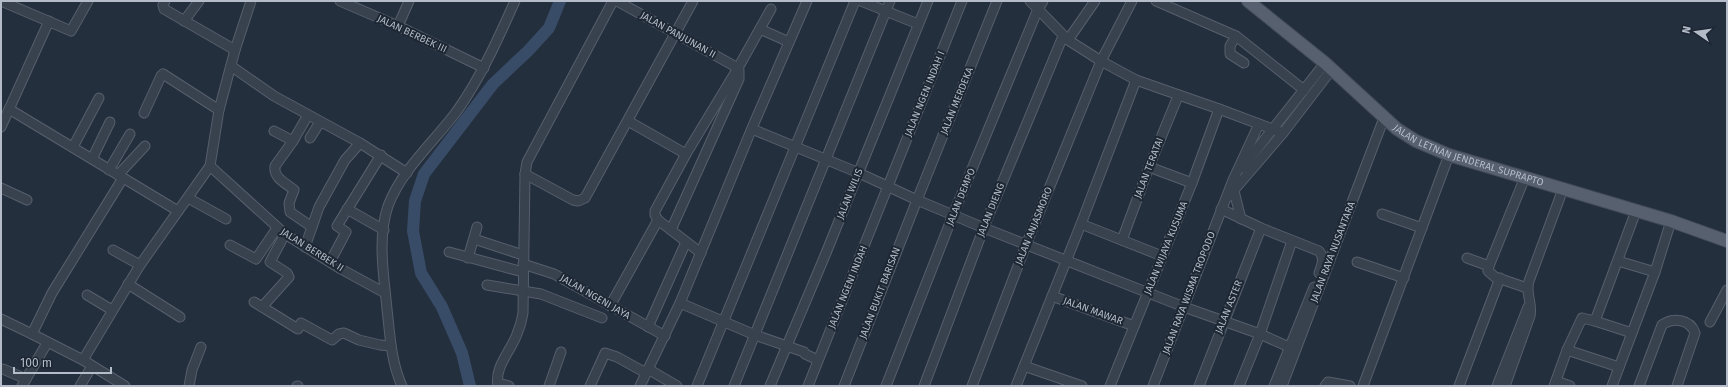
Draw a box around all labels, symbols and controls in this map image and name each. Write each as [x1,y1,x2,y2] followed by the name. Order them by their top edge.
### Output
[638,9,718,61] street label: JALAN PANJUNAN II
[1676,12,1716,52] north arrow
[375,13,449,55] street label: JALAN BERBEK III
[1680,25,1694,35] text: N
[902,49,948,139] street label: JALAN NGEN INDAH I
[938,65,976,136] street label: JALAN MERDEKA
[1390,122,1545,189] street label: JALAN LETNAN JENDERAL SUPRAPTO
[1132,136,1166,200] street label: JALAN TERATAI
[834,166,866,221] street label: JALAN WILIS
[944,166,978,228] street label: JALAN DEMPO
[975,181,1007,239] street label: JALAN DIENG
[1013,185,1055,267] street label: JALAN ANJASMORO
[1142,199,1190,297] street label: JALAN WIJAYA KUSUMA
[1308,200,1358,304] street label: JALAN RAYA NUSANTARA
[278,226,346,274] street label: JALAN BERBEK II
[1160,230,1218,356] street label: JALAN RAYA WISMA TROPODO
[826,244,870,330] street label: JALAN NGENI INDAH
[857,246,903,340] street label: JALAN BUKIT BARISAN
[558,272,632,322] street label: JALAN NGENI JAYA
[1213,279,1245,335] street label: JALAN ASTER
[1062,295,1124,327] street label: JALAN MAWAR
[14,349,111,375] scale bar
[20,356,52,370] text: 100 m

